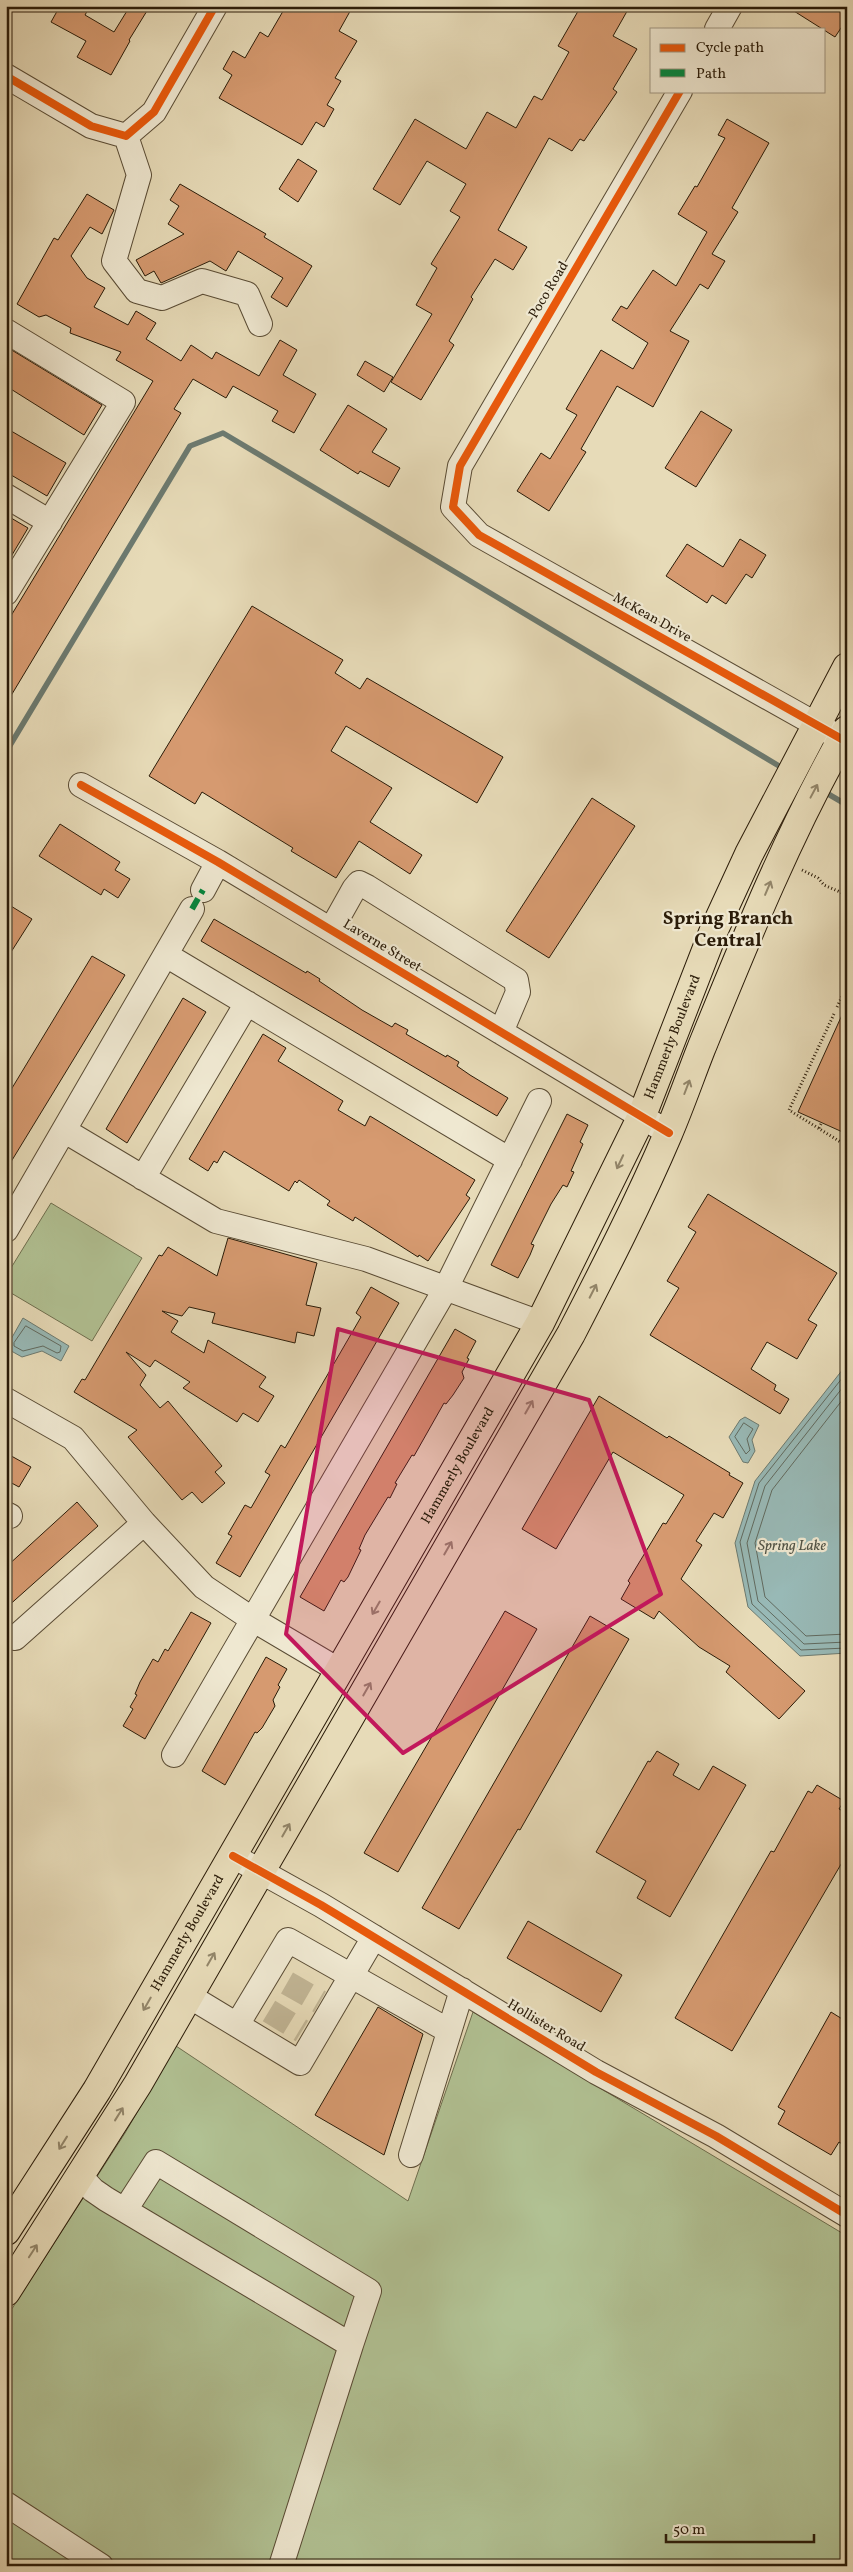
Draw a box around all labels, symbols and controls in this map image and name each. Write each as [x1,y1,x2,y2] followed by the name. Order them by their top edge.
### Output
[650,28,826,92] legend
[696,38,764,59] text: Cycle path
[696,64,726,85] text: Path
[525,258,574,322] street label: Poco Road
[609,589,695,648] street label: McKean Drive
[809,784,819,799] one-way arrow
[763,881,773,896] one-way arrow
[663,906,793,954] district label: Spring Branch Central
[339,915,425,977] street label: Laverne Street
[640,972,705,1102] street label: Hammerly Boulevard
[682,1080,692,1095] one-way arrow
[615,1154,625,1169] one-way arrow
[589,1283,599,1298] one-way arrow
[524,1400,534,1415] one-way arrow
[416,1404,499,1527] street label: Hammerly Boulevard
[758,1536,827,1557] water label: Spring Lake
[443,1541,453,1555] one-way arrow
[371,1601,381,1615] one-way arrow
[362,1682,372,1696] one-way arrow
[281,1823,291,1837] one-way arrow
[146,1871,229,1995] street label: Hammerly Boulevard
[206,1952,216,1966] one-way arrow
[503,1995,589,2057] street label: Hollister Road
[142,1997,152,2012] one-way arrow
[115,2107,125,2121] one-way arrow
[58,2136,68,2150] one-way arrow
[28,2245,38,2259] one-way arrow
[666,2512,813,2544] scale bar
[673,2520,705,2541] text: 50 m

